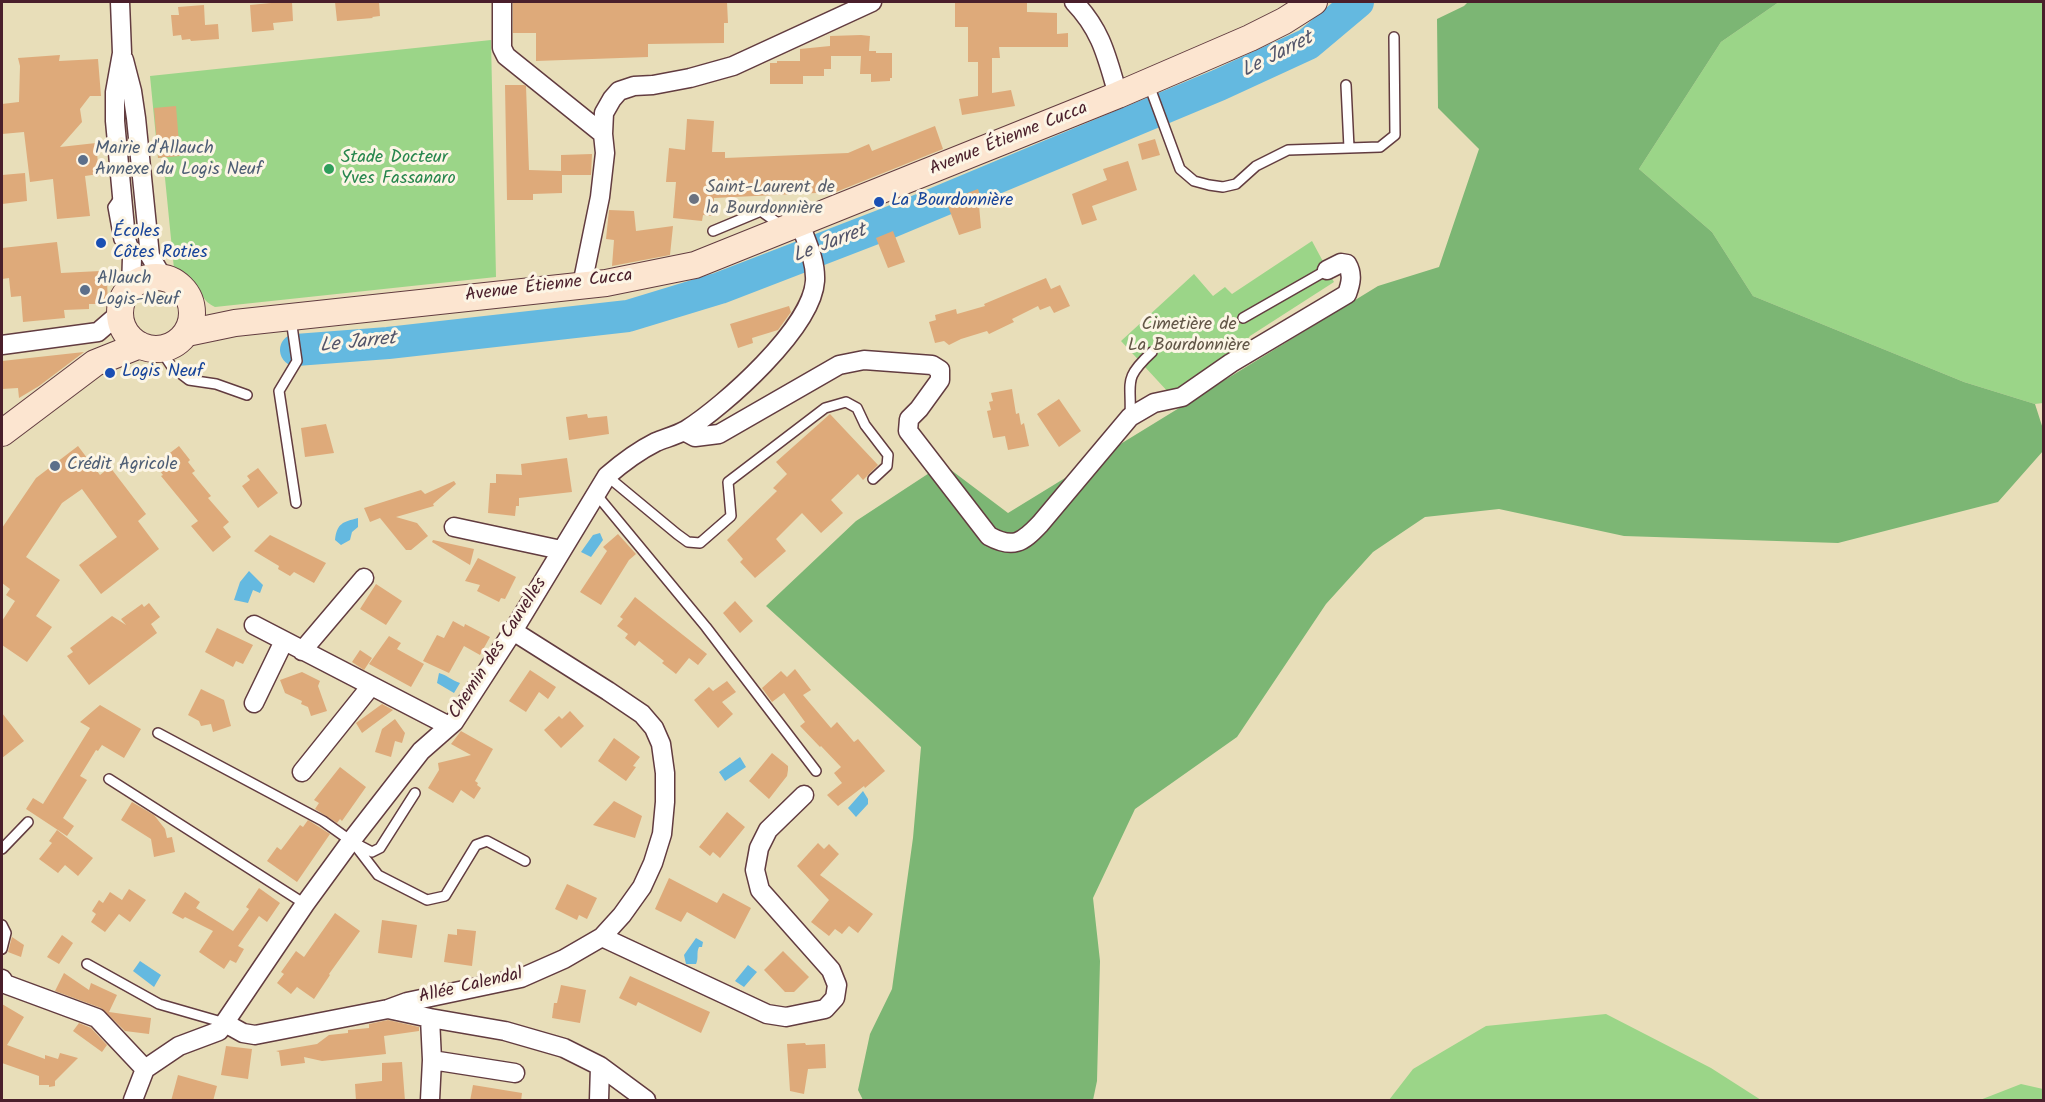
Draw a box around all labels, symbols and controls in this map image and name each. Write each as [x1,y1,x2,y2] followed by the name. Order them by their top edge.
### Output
[1238,28,1318,84] water label: Le Jarret
[927,98,1091,182] street label: Avenue Étienne Cucca
[95,139,263,182] place label: Mairie d'Allauch Annexe du Logis Neuf
[341,148,456,190] place label: Stade Docteur Yves Fassanaro
[76,153,90,167] marker: Mairie d'Allauch Annexe du Logis Neuf
[322,162,336,176] marker: Stade Docteur Yves Fassanaro
[706,178,835,220] place label: Saint-Laurent de la Bourdonnière
[891,191,1013,213] place label: La Bourdonnière
[687,192,701,206] marker: Saint-Laurent de la Bourdonnière
[872,195,886,209] marker: La Bourdonnière
[790,220,870,270] water label: Le Jarret
[113,222,208,264] place label: Écoles Côtes Roties
[94,236,108,250] marker: Écoles Côtes Roties
[464,266,634,308] street label: Avenue Étienne Cucca
[97,269,179,312] place label: Allauch Logis-Neuf
[78,283,92,297] marker: Allauch Logis-Neuf
[1128,315,1250,358] park label: Cimetière de La Bourdonnière
[319,328,397,360] water label: Le Jarret
[122,362,203,384] place label: Logis Neuf
[103,366,117,380] marker: Logis Neuf
[67,455,177,477] place label: Crédit Agricole
[48,459,62,473] marker: Crédit Agricole
[445,574,553,724] street label: Chemin des Cauvelles
[417,965,525,1009] street label: Allée Calendal

